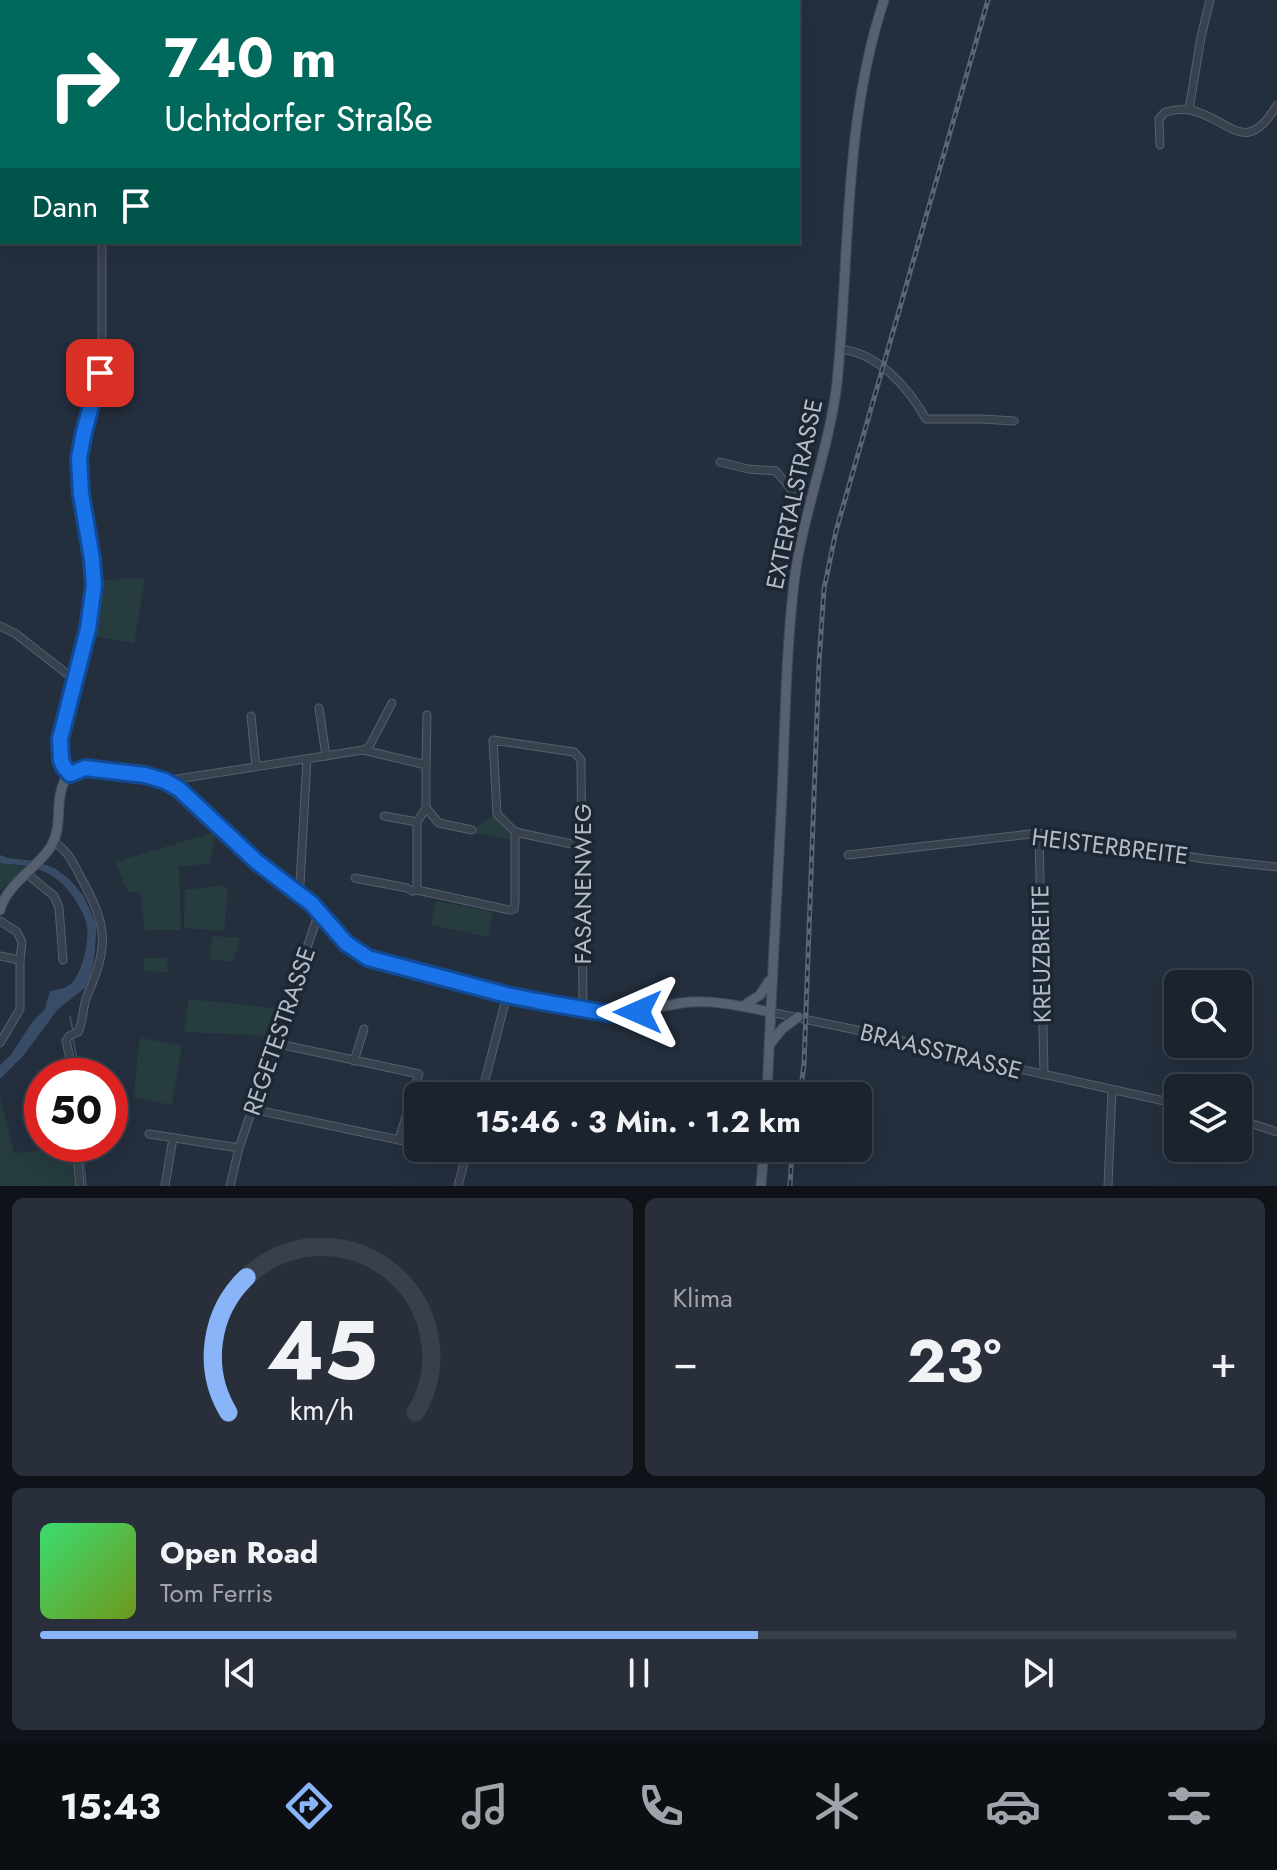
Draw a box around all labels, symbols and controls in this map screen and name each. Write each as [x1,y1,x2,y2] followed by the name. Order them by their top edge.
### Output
[164,17,337,98] text: 740 m
[32,32,136,136] icon: right
[164,92,433,144] text: Uchtdorfer Straße
[114,184,158,228] icon: arrive
[32,185,98,228] text: Dann
[66,339,134,407] pin
[78,351,122,395] icon: arrive
[757,396,831,592] street label: EXTERTALSTRASSE
[565,803,600,965] street label: FASANENWEG
[1030,819,1190,873] street label: HEISTERBREITE
[1022,884,1060,1024] street label: KREUZBREITE
[234,942,324,1120] street label: REGETESTRASSE
[596,970,680,1054] position arrow
[1164,970,1252,1162] map controls
[1164,970,1252,1058] button: search
[856,1014,1026,1088] street label: BRAASSTRASSE
[24,1058,128,1162] speed limit sign: 50
[1164,1074,1252,1162] button: layers
[475,1100,801,1143] text: 15:46 · 3 Min. · 1.2 km
[673,1279,733,1317] text: Klima
[266,1290,378,1410] text: 45
[907,1318,1001,1405] text: 23°
[673,1330,698,1394] text: −
[1210,1330,1237,1394] text: +
[290,1389,355,1431] text: km/h
[160,1531,318,1574] text: Open Road
[160,1574,272,1612] text: Tom Ferris
[218,1651,262,1695] icon: previous
[617,1651,661,1695] icon: pause
[1016,1651,1060,1695] icon: next
[281,1778,337,1834] icon: directions
[457,1778,513,1834] icon: music
[633,1778,689,1834] icon: phone
[809,1778,865,1834] icon: climate
[985,1778,1041,1834] icon: car
[1161,1778,1217,1834] icon: filters
[60,1780,161,1832] text: 15:43

